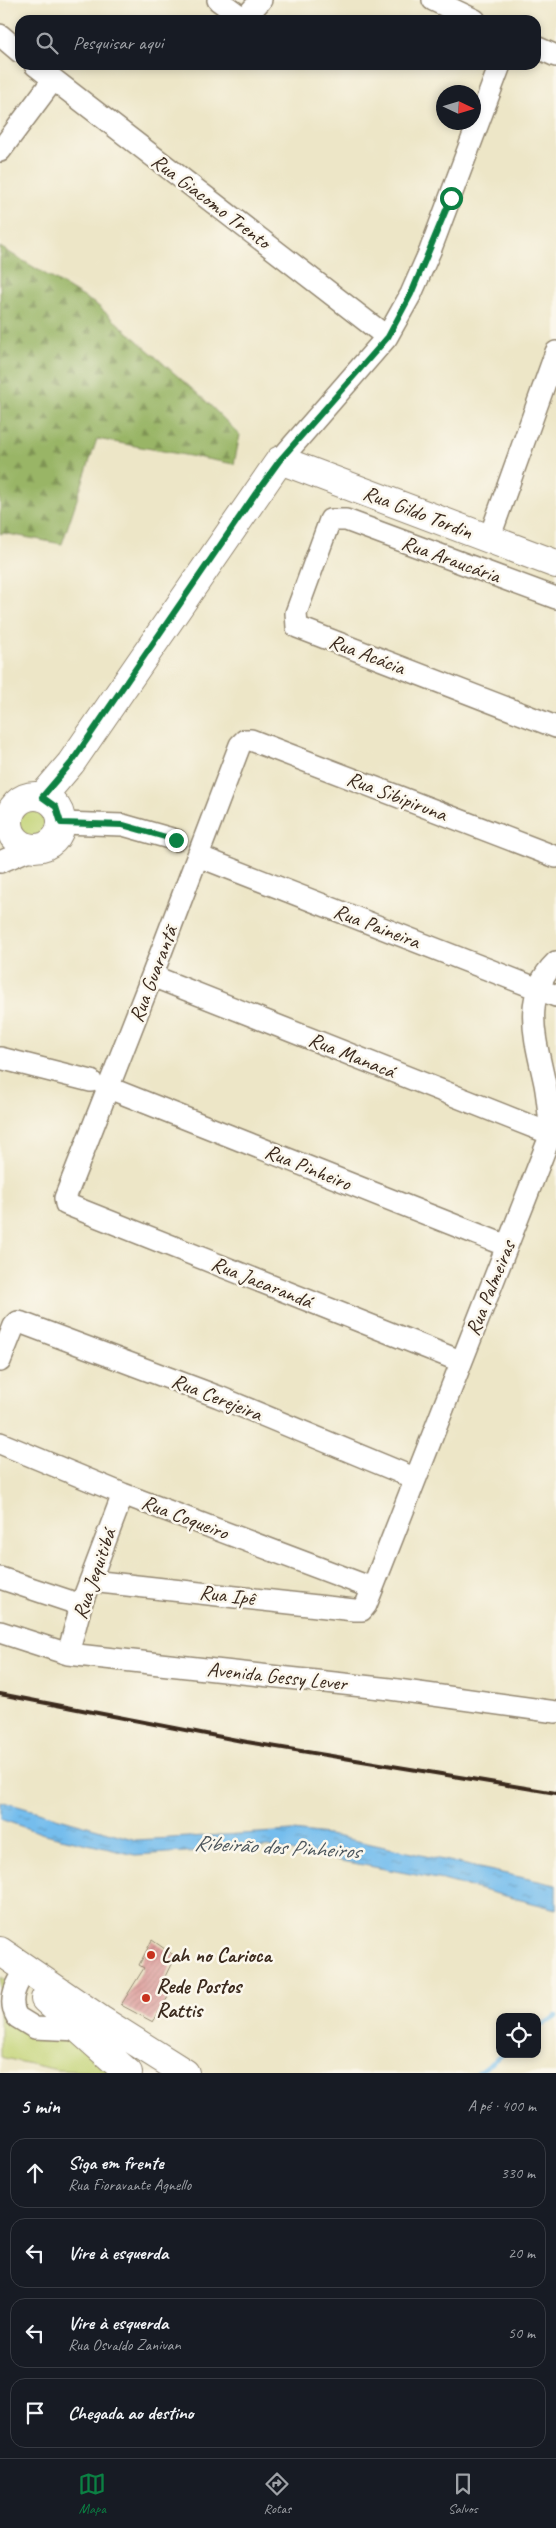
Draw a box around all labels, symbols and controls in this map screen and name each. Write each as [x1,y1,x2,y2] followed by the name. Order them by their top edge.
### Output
[15,15,541,70] search box
[33,29,61,57] icon: search
[73,31,163,55] text: Pesquisar aqui
[436,85,481,130] north arrow
[146,148,278,256] street label: Rua Giacomo Trento
[440,187,463,210] route start
[360,479,477,545] street label: Rua Gildo Tordin
[398,529,505,589] street label: Rua Araucária
[326,628,410,681] street label: Rua Acácia
[343,765,452,828] street label: Rua Sibipiruna
[165,829,188,852] route end
[330,898,425,955] street label: Rua Paineira
[123,920,184,1026] street label: Rua Guarantã
[305,1026,401,1085] street label: Rua Manacá
[261,1138,356,1197] street label: Rua Pinheiro
[459,1235,521,1339] street label: Rua Palmeiras
[208,1250,318,1315] street label: Rua Jacarandá
[168,1367,268,1428] street label: Rua Cerejeira
[138,1489,233,1546] street label: Rua Coqueiro
[66,1524,122,1623] street label: Rua Jequitibá
[198,1579,258,1612] street label: Rua Ipê
[206,1656,350,1696] street label: Avenida Gessy Lever
[194,1829,364,1865] water label: Ribeirão dos Pinheiros
[161,1942,273,1968] place label: Lah no Carioca
[145,1949,157,1961] marker: Lah no Carioca
[156,1973,244,2023] place label: Rede Postos Rattis
[140,1992,152,2004] marker: Rede Postos Rattis
[496,2013,541,2058] map controls
[496,2013,541,2058] button: locate
[20,2093,60,2119] text: 5 min
[468,2096,536,2116] text: A pé · 400 m
[68,2151,164,2175] text: Siga em frente
[21,2159,49,2187] icon: ahead
[501,2163,535,2183] text: 330 m
[68,2175,191,2195] text: Rua Fioravante Agnello
[21,2239,49,2267] icon: left
[68,2241,168,2265] text: Vire à esquerda
[508,2243,535,2263] text: 20 m
[68,2311,168,2335] text: Vire à esquerda
[21,2319,49,2347] icon: left
[508,2323,535,2343] text: 50 m
[68,2335,181,2355] text: Rua Osvaldo Zanivan
[21,2399,49,2427] icon: arrive
[68,2401,194,2425] text: Chegada ao destino
[78,2470,106,2517] tab: Mapa
[263,2470,291,2517] tab: Rotas
[448,2470,478,2517] tab: Salvos

